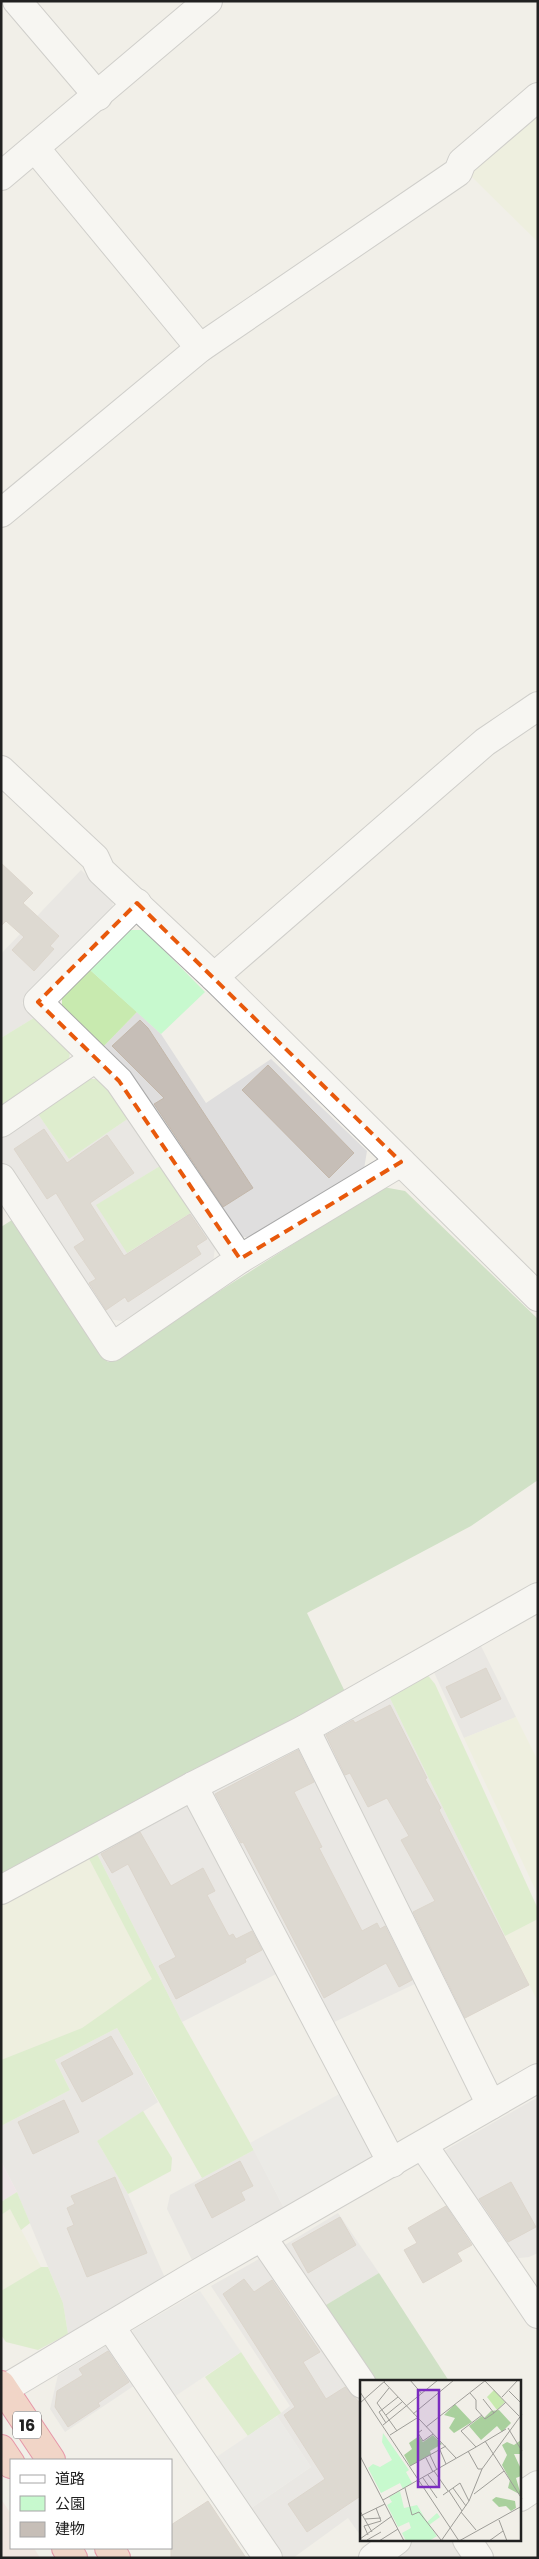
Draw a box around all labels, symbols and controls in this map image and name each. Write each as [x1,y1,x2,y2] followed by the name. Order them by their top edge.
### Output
[360,2380,522,2542] inset map
[13,2412,41,2438] road number: 16
[10,2459,172,2549] legend
[55,2468,85,2489] text: 道路
[55,2493,85,2514] text: 公園
[55,2518,85,2539] text: 建物

